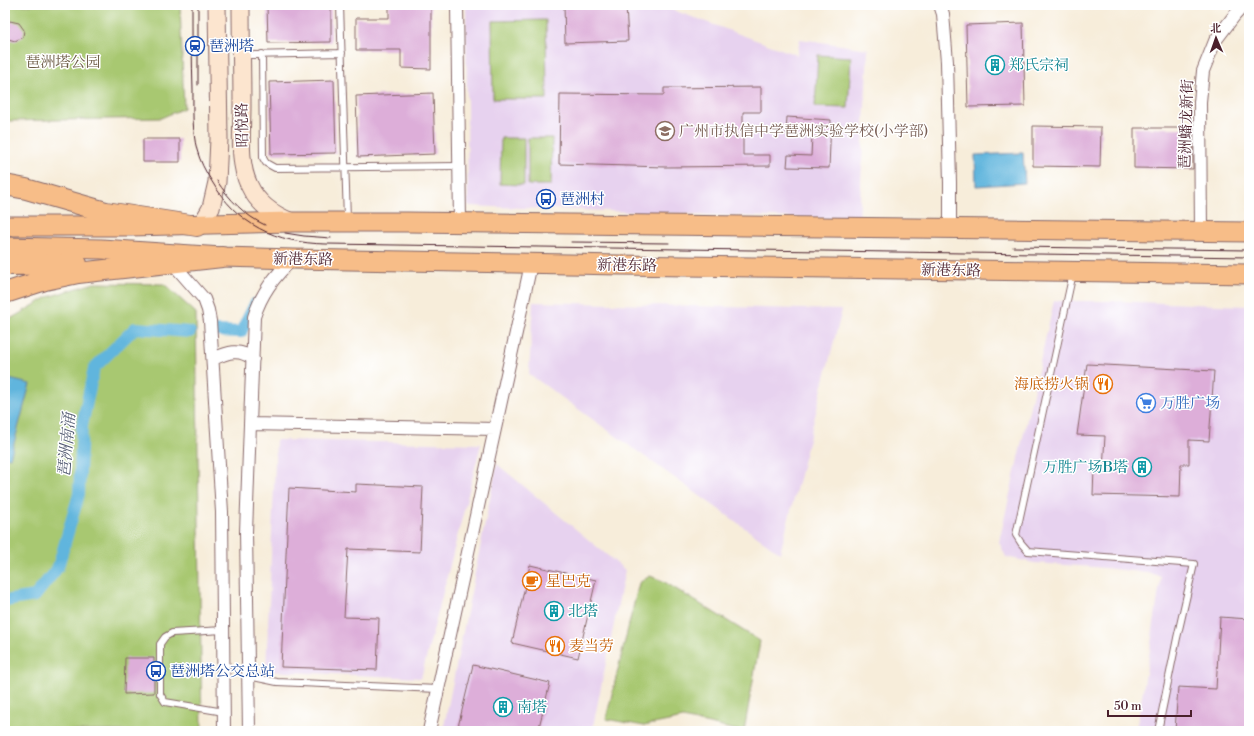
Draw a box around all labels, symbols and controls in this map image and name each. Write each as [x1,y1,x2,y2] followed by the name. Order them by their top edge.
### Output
[1196,18,1236,58] north arrow
[1210,22,1221,36] text: 北
[184,35,206,57] station icon: 琶洲塔
[209,37,254,56] place label: 琶洲塔
[25,53,101,72] park label: 琶洲塔公园
[984,54,1006,76] building icon: 郑氏宗祠
[1009,56,1069,75] place label: 郑氏宗祠
[1175,79,1198,169] street label: 琶洲蟠龙新街
[233,102,252,148] street label: 昭悦路
[654,120,676,142] school or university icon: 广州市执信中学琶洲实验学校(小学部)
[679,122,928,141] place label: 广州市执信中学琶洲实验学校(小学部)
[535,188,557,210] bus stop icon: 琶洲村
[560,190,605,209] place label: 琶洲村
[273,249,333,270] street label: 新港东路
[597,255,657,276] street label: 新港东路
[921,260,981,281] street label: 新港东路
[1092,373,1114,395] restaurant icon: 海底捞火锅
[1014,375,1089,394] place label: 海底捞火锅
[1135,392,1157,414] supermarket icon: 万胜广场
[1160,394,1220,413] place label: 万胜广场
[54,410,80,478] water label: 琶洲南涌
[1131,456,1153,478] building icon: 万胜广场B塔
[1042,458,1128,477] place label: 万胜广场B塔
[521,570,543,592] cafe icon: 星巴克
[546,572,591,591] place label: 星巴克
[543,600,565,622] building icon: 北塔
[568,602,598,621] place label: 北塔
[544,635,566,657] restaurant icon: 麦当劳
[569,637,614,656] place label: 麦当劳
[145,660,167,682] bus stop icon: 琶洲塔公交总站
[170,662,275,681] place label: 琶洲塔公交总站
[1108,692,1191,718] scale bar
[492,696,514,718] building icon: 南塔
[517,698,547,717] place label: 南塔
[1114,699,1142,714] text: 50 m

